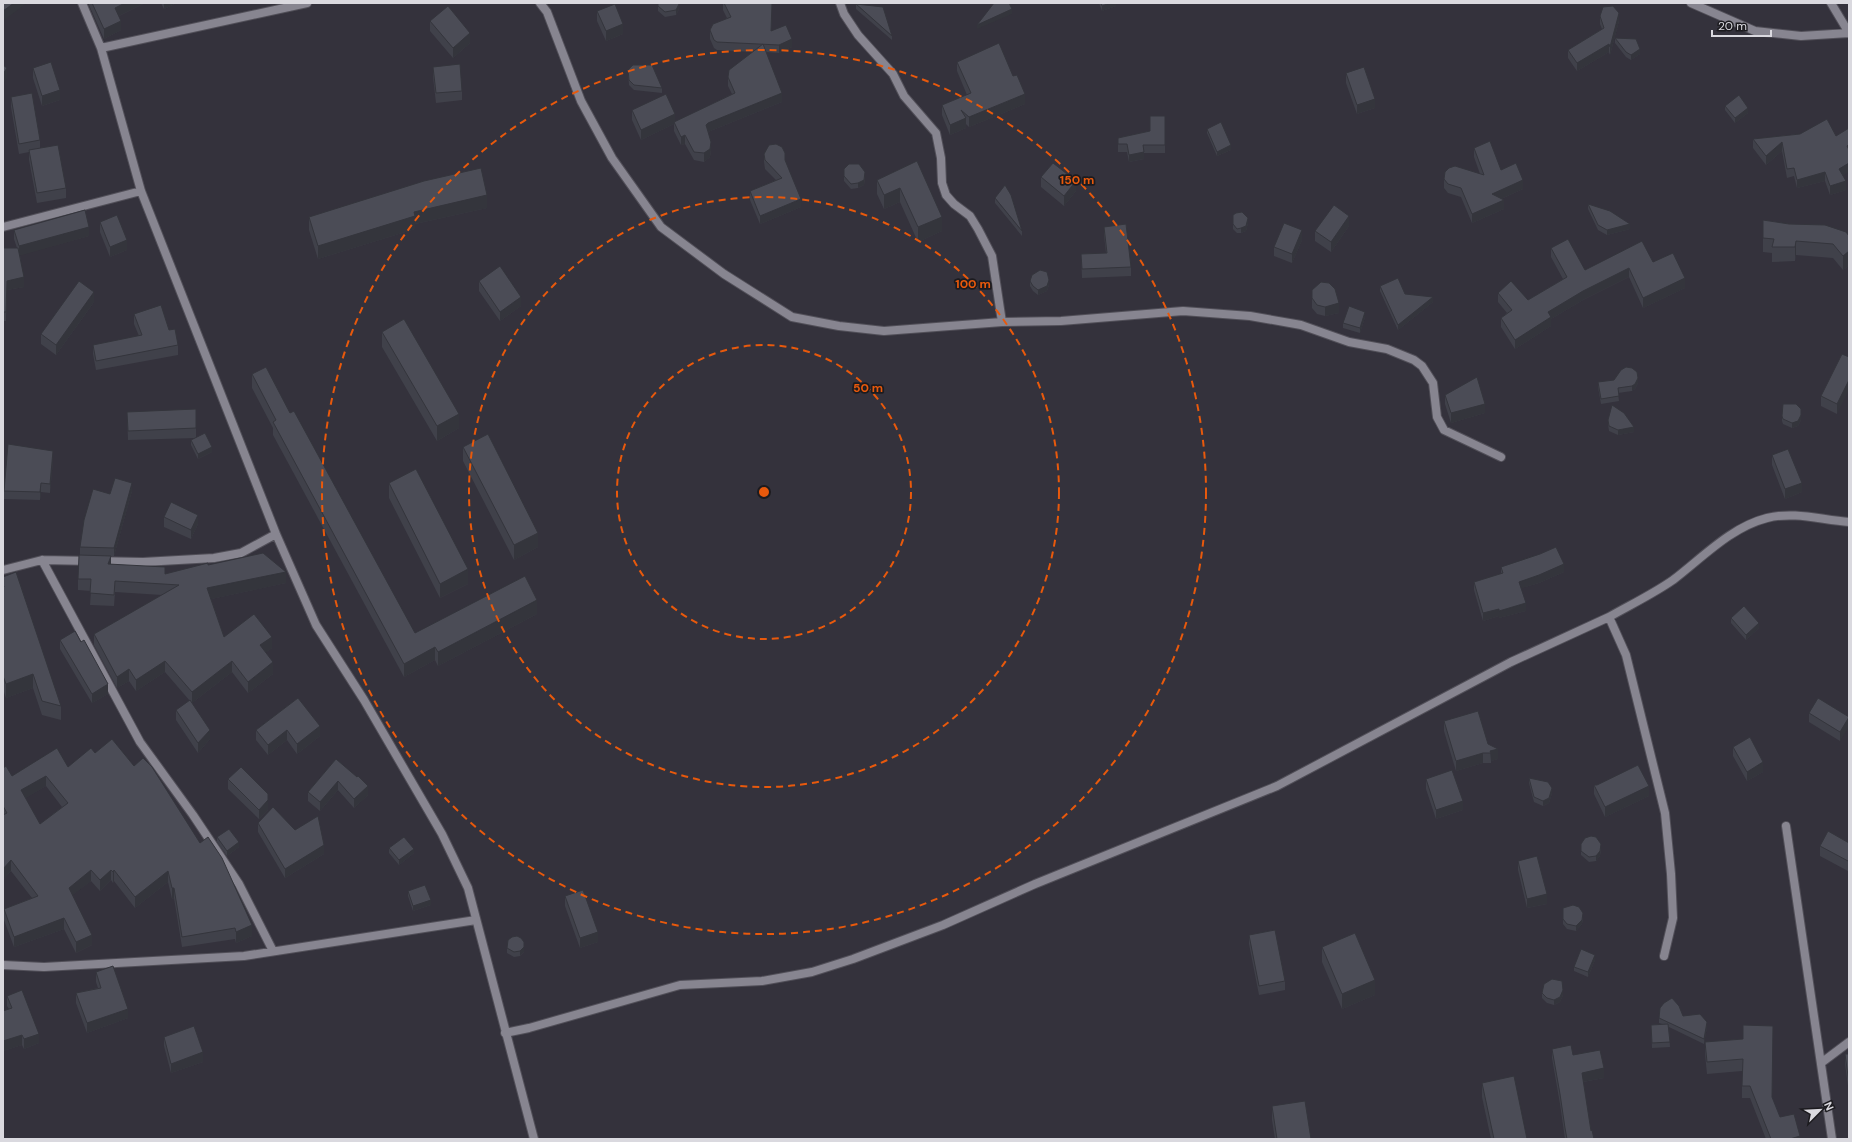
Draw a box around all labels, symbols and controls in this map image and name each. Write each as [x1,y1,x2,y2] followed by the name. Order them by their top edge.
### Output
[1712,12,1771,38] scale bar
[1718,18,1747,34] text: 20 m
[1060,172,1094,188] text: 150 m
[955,276,991,292] text: 100 m
[853,380,883,396] text: 50 m
[757,485,771,499] centre of rings
[1800,1090,1840,1130] north arrow
[1821,1099,1837,1112] text: N

